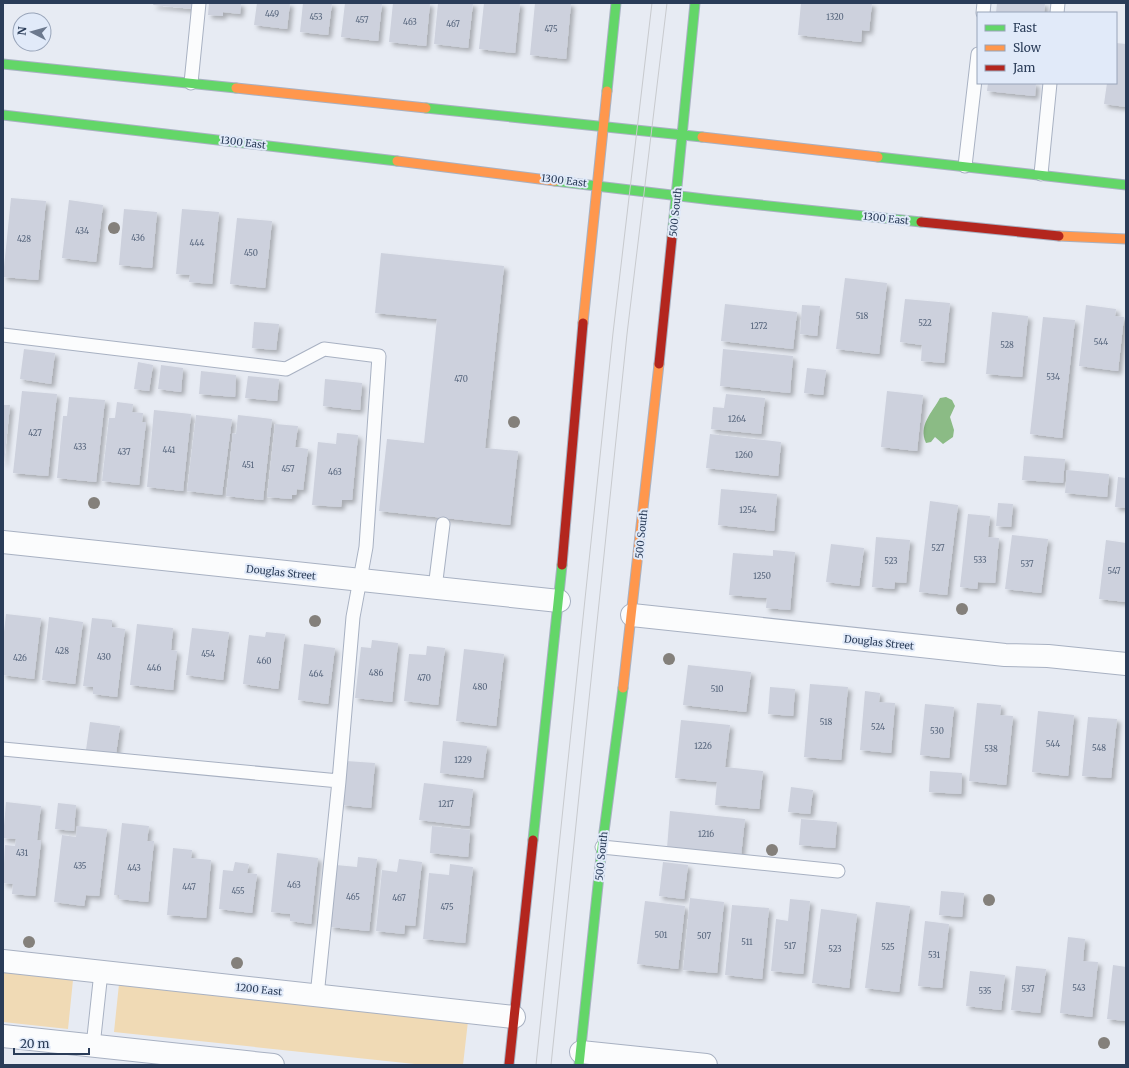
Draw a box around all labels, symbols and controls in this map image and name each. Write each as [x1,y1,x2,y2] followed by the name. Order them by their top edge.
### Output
[265,9,279,19] house number: 449
[12,12,52,52] north arrow
[309,12,323,22] house number: 453
[826,12,844,22] house number: 1320
[977,12,1117,84] legend
[355,15,369,25] house number: 457
[403,17,417,27] house number: 463
[446,19,460,29] house number: 467
[1013,20,1037,35] text: Fast
[544,24,558,34] house number: 475
[15,26,30,36] text: N
[1013,40,1042,55] text: Slow
[1012,60,1036,75] text: Jam
[219,133,267,152] street label: 1300 East
[540,171,588,190] street label: 1300 East
[666,186,685,237] street label: 500 South
[862,210,910,227] street label: 1300 East
[75,226,89,236] house number: 434
[131,233,145,243] house number: 436
[17,234,31,244] house number: 428
[190,238,204,248] house number: 444
[244,248,258,258] house number: 450
[856,311,868,321] house number: 518
[918,318,932,328] house number: 522
[750,321,768,331] house number: 1272
[1094,337,1108,347] house number: 544
[1000,340,1014,350] house number: 528
[1046,372,1060,382] house number: 534
[454,374,468,384] house number: 470
[728,414,746,424] house number: 1264
[28,428,42,438] house number: 427
[73,442,87,452] house number: 433
[163,445,176,455] house number: 441
[117,447,131,457] house number: 437
[735,450,753,460] house number: 1260
[242,460,254,470] house number: 451
[281,464,295,474] house number: 457
[328,467,342,477] house number: 463
[739,505,757,515] house number: 1254
[632,508,651,559] street label: 500 South
[931,543,945,553] house number: 527
[973,555,987,565] house number: 533
[884,556,898,566] house number: 523
[1020,559,1034,569] house number: 537
[245,562,317,583] street label: Douglas Street
[1107,566,1121,576] house number: 547
[753,571,771,581] house number: 1250
[843,632,915,653] street label: Douglas Street
[55,646,69,656] house number: 428
[201,649,215,659] house number: 454
[97,652,111,662] house number: 430
[13,653,27,663] house number: 426
[257,656,271,666] house number: 460
[147,663,161,673] house number: 446
[369,668,383,678] house number: 486
[309,669,323,679] house number: 464
[417,673,431,683] house number: 470
[473,682,487,692] house number: 480
[711,684,723,694] house number: 510
[820,717,832,727] house number: 518
[871,722,885,732] house number: 524
[930,726,944,736] house number: 530
[1046,739,1060,749] house number: 544
[694,741,712,751] house number: 1226
[1092,743,1106,753] house number: 548
[984,744,998,754] house number: 538
[454,755,472,765] house number: 1229
[438,799,454,809] house number: 1217
[698,829,714,839] house number: 1216
[592,830,611,881] street label: 500 South
[16,848,28,858] house number: 431
[73,861,87,871] house number: 435
[127,863,141,873] house number: 443
[287,880,301,890] house number: 463
[182,882,196,892] house number: 447
[231,886,245,896] house number: 455
[346,892,360,902] house number: 465
[392,893,406,903] house number: 467
[440,902,454,912] house number: 475
[654,930,668,940] house number: 501
[697,931,711,941] house number: 507
[741,937,753,947] house number: 511
[784,941,796,951] house number: 517
[881,942,895,952] house number: 525
[828,944,842,954] house number: 523
[928,950,940,960] house number: 531
[235,981,283,998] street label: 1200 East
[1072,983,1086,993] house number: 543
[1021,984,1035,994] house number: 537
[978,986,992,996] house number: 535
[14,1030,89,1056] scale bar
[20,1036,49,1051] text: 20 m

